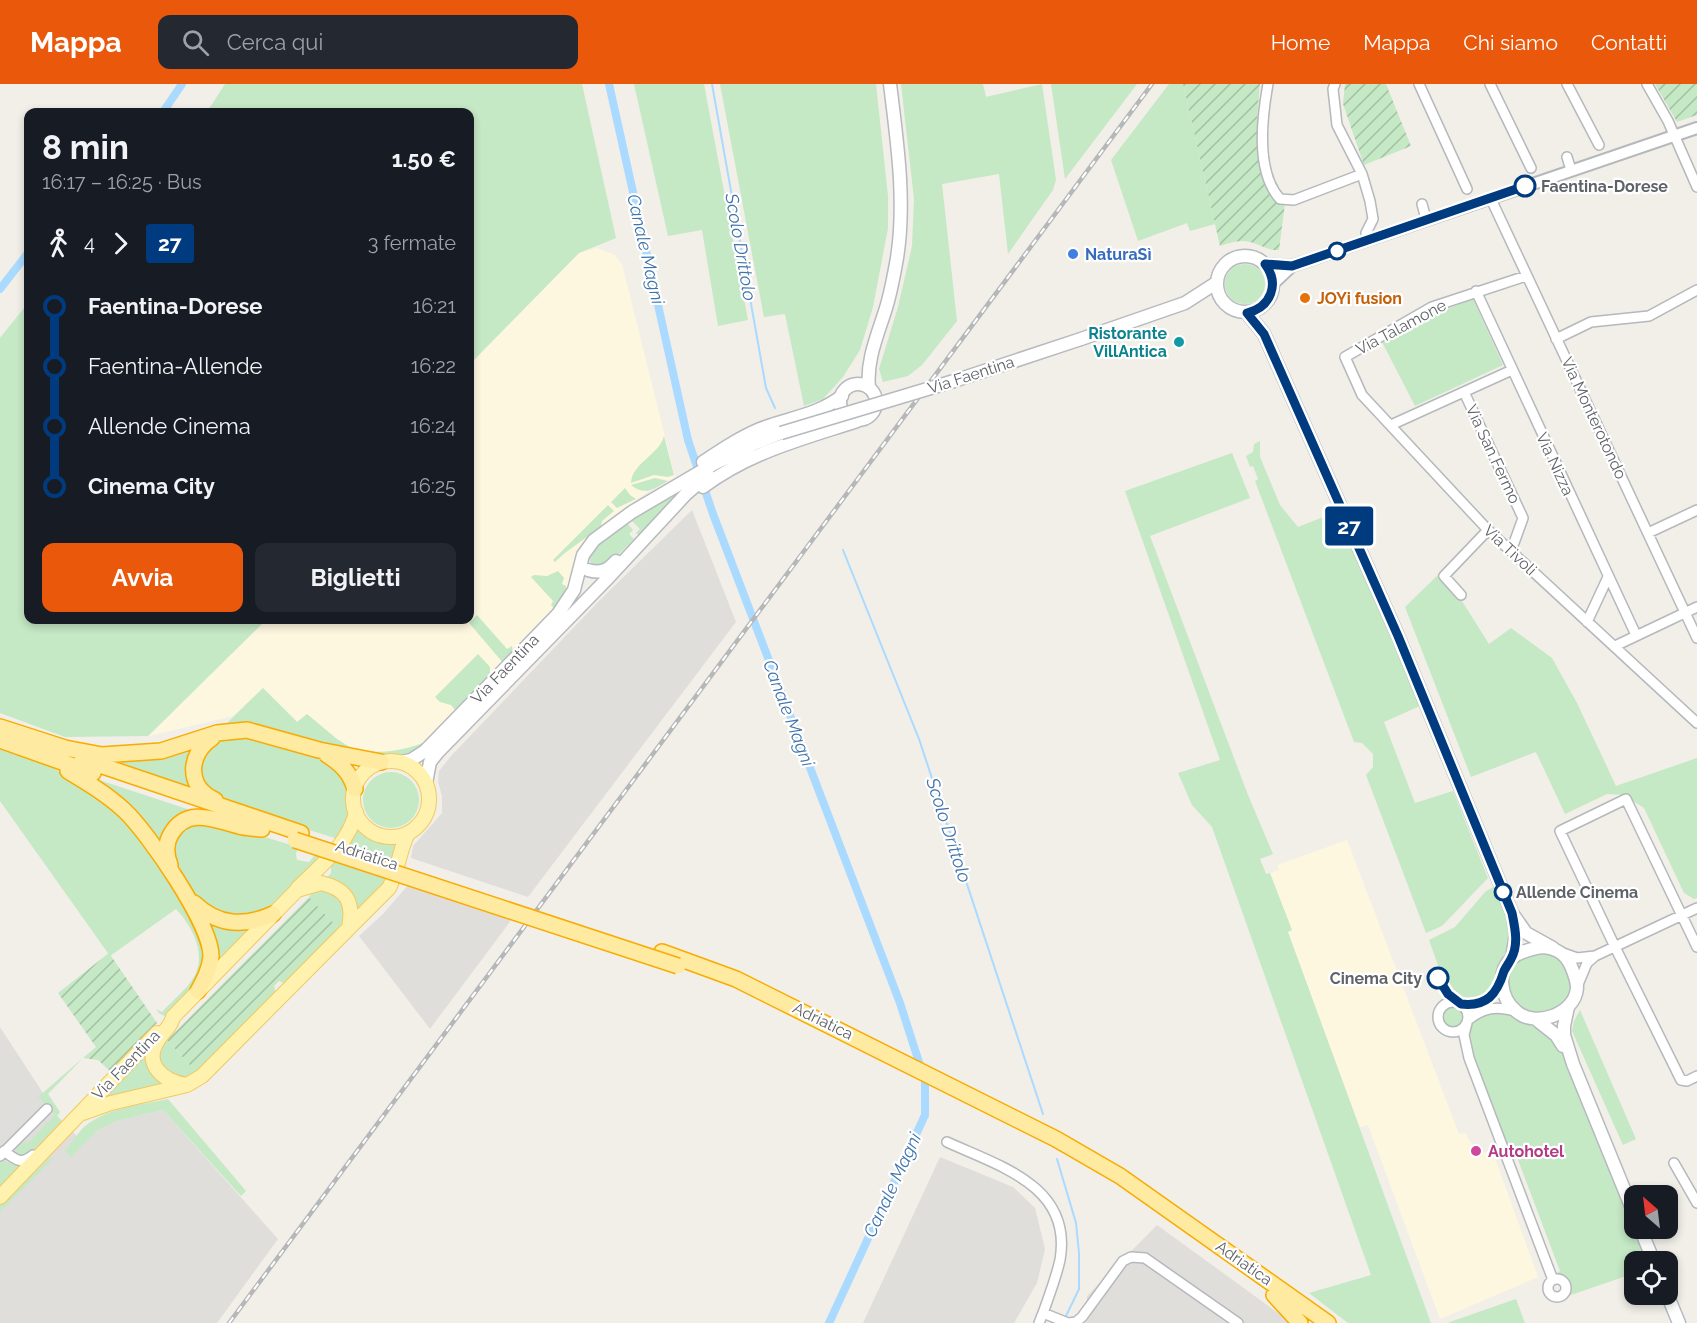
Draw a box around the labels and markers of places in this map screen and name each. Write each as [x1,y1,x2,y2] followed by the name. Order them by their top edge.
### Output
[1514,175,1536,197] marker: Faentina-Dorese
[1541,177,1668,196] place label: Faentina-Dorese
[1328,242,1346,260] unlabelled marker
[1085,245,1151,264] place label: NaturaSì
[1066,247,1080,261] marker: NaturaSì
[1317,289,1402,308] place label: JOYi fusion
[1298,291,1312,305] marker: JOYi fusion
[1088,324,1167,361] place label: Ristorante VillAntica
[1172,335,1186,349] marker: Ristorante VillAntica
[1494,883,1512,901] marker: Allende Cinema
[1516,883,1638,902] place label: Allende Cinema
[1427,967,1449,989] marker: Cinema City
[1330,969,1422,988] place label: Cinema City
[1488,1142,1565,1161] place label: Autohotel
[1469,1144,1483,1158] marker: Autohotel

